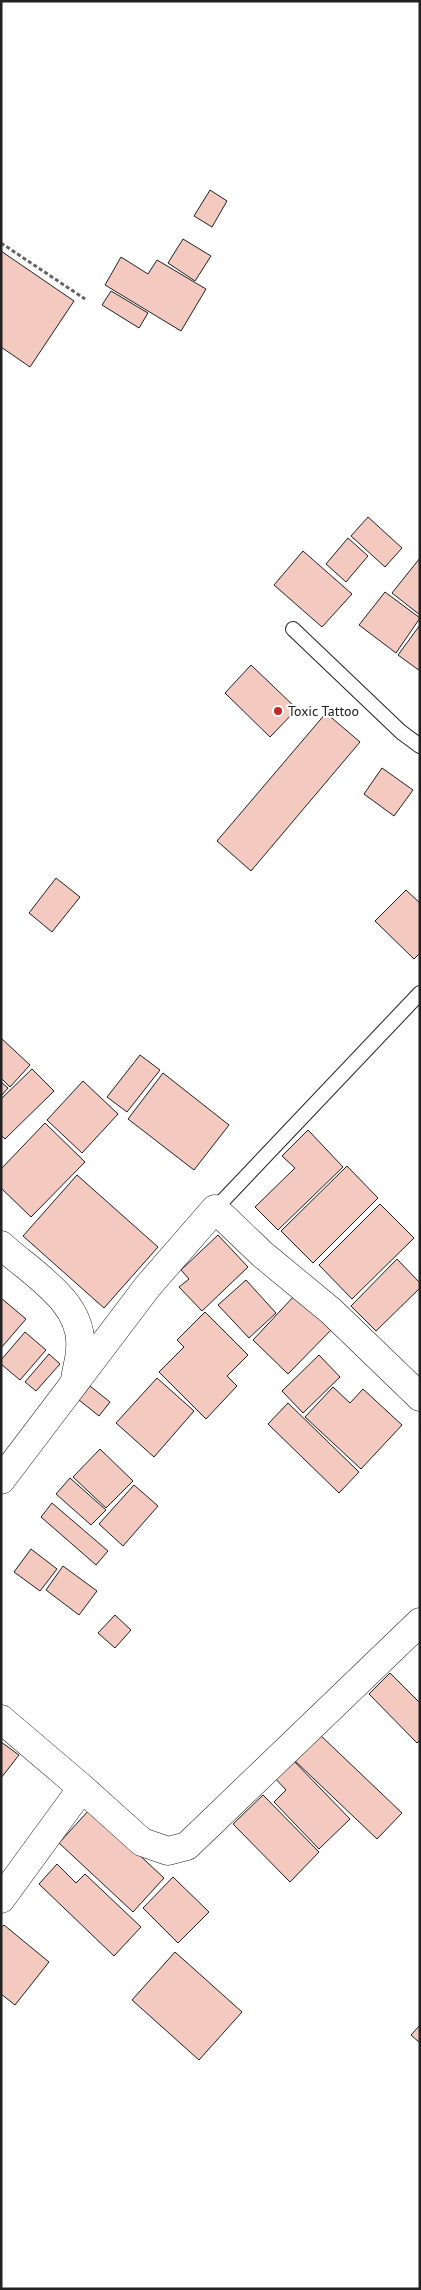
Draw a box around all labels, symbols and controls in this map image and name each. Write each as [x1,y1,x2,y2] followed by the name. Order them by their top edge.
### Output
[288,702,359,720] place label: Toxic Tattoo
[272,705,284,717] marker: Toxic Tattoo

